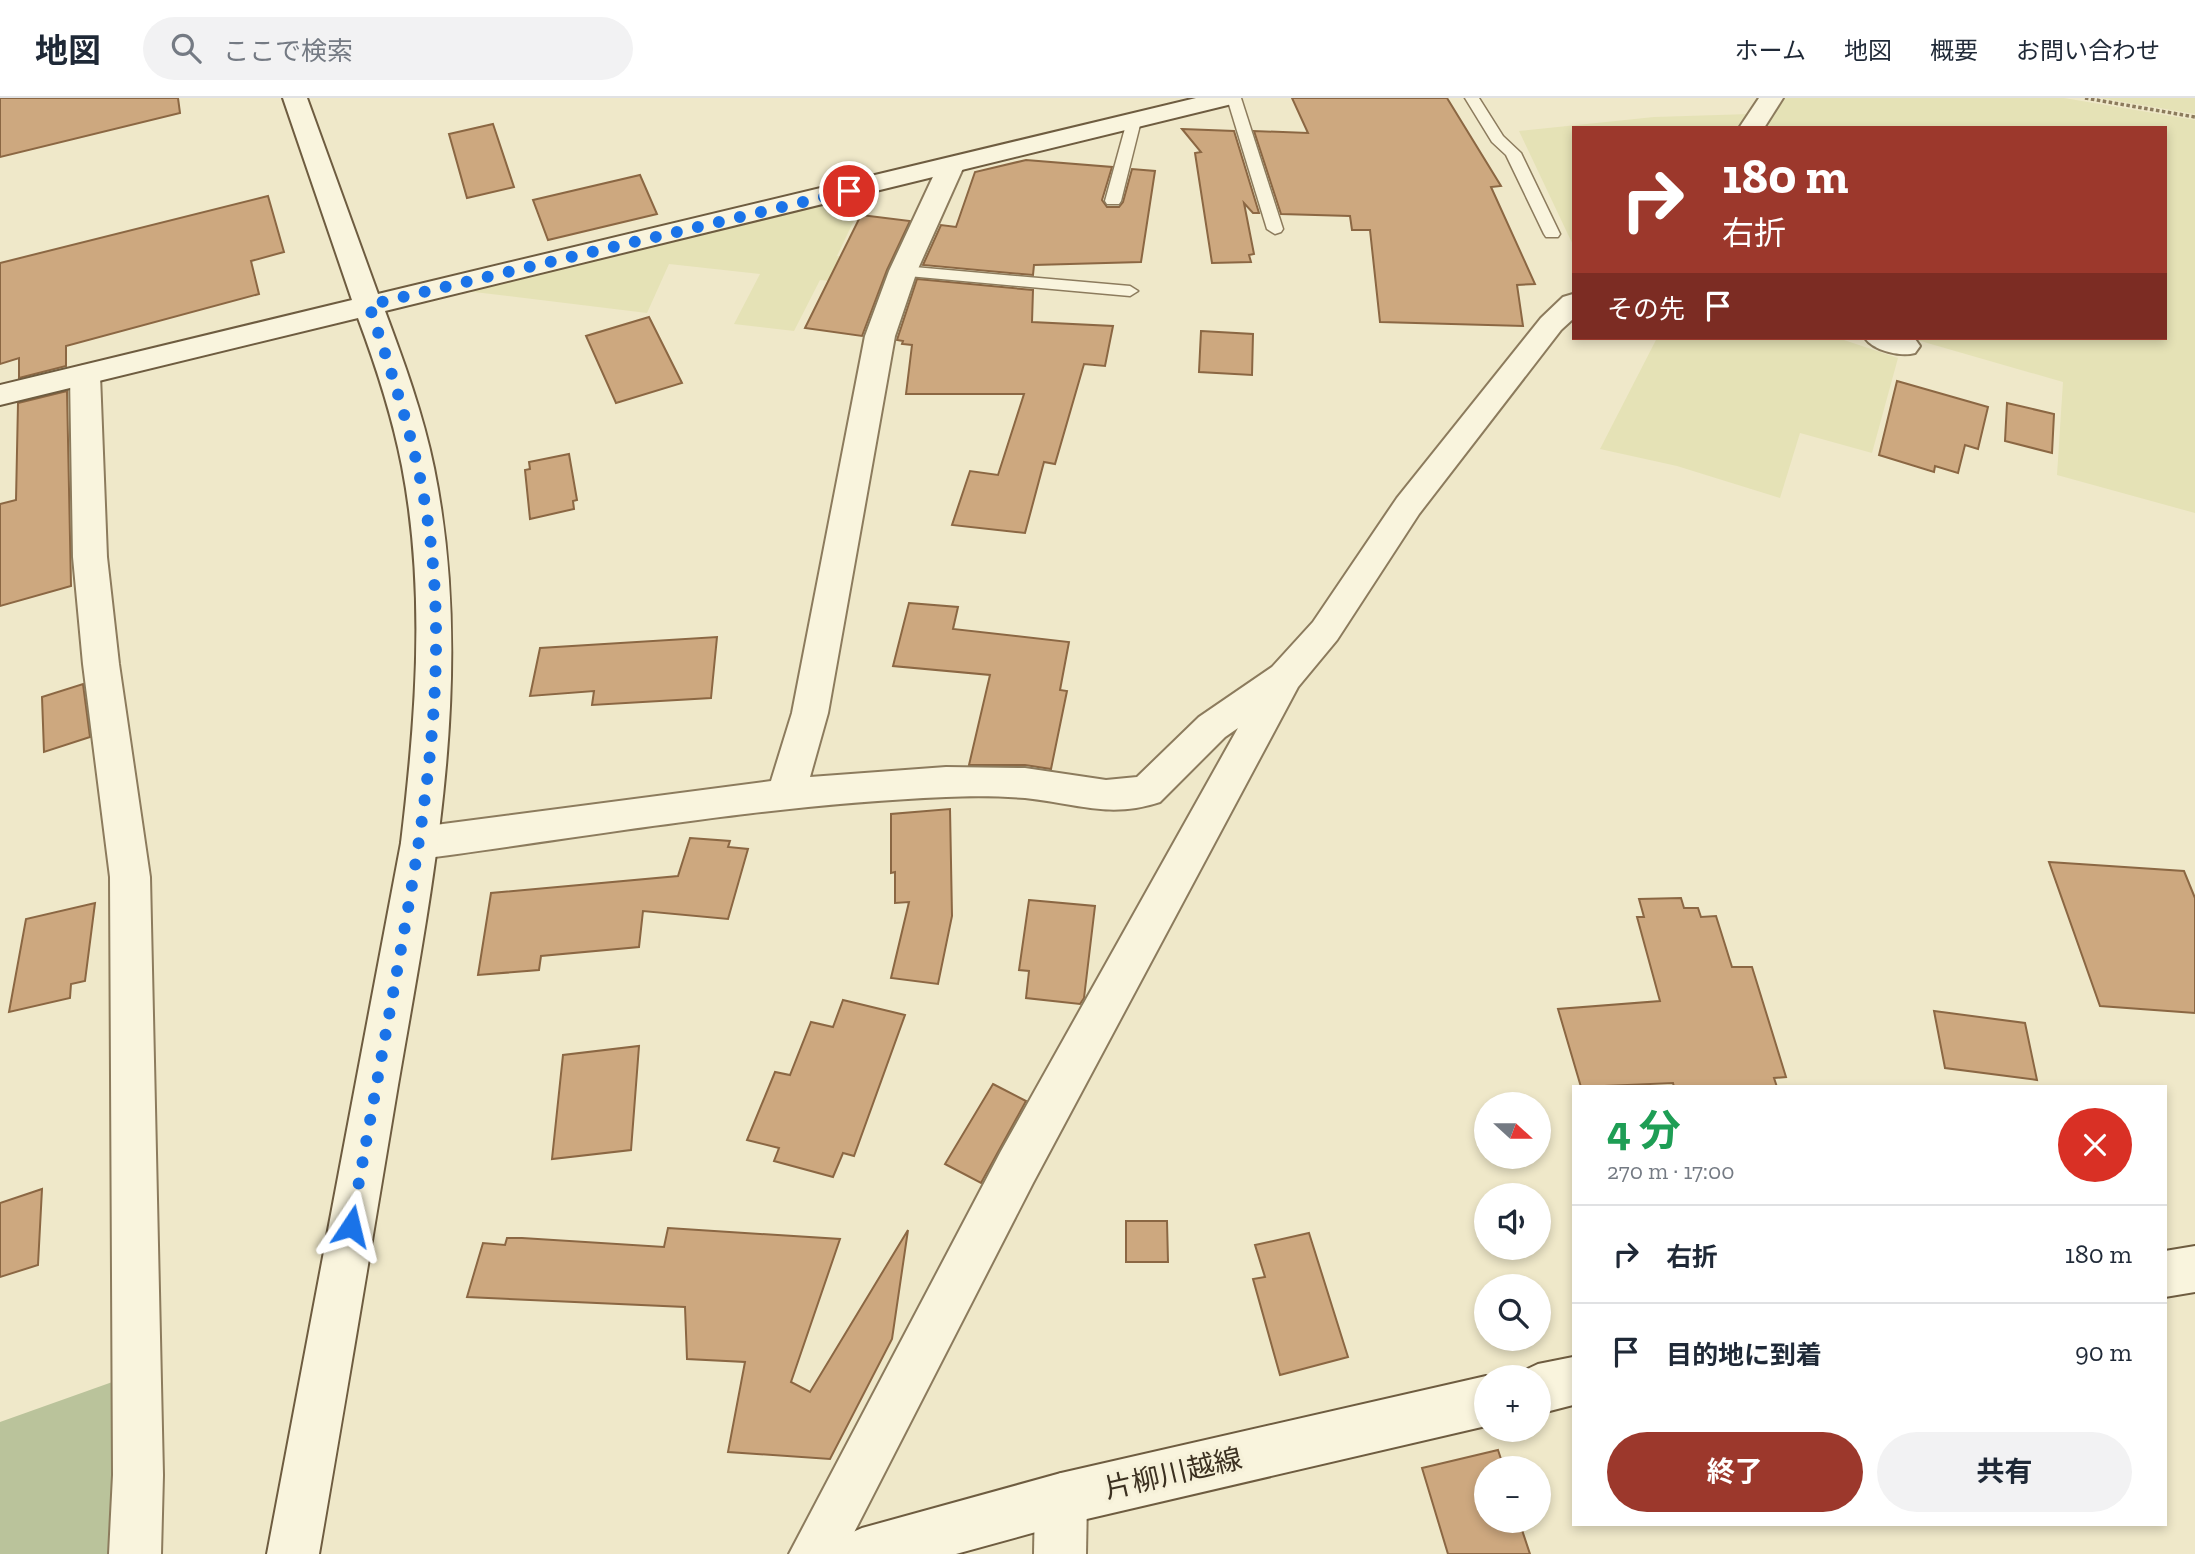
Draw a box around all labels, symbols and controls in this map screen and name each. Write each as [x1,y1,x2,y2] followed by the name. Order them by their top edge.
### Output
[143,17,633,80] search box
[167,29,205,67] icon: search
[35,31,101,70] text: 地図
[223,35,353,67] text: ここで検索
[1735,36,1806,65] text: ホーム
[1844,36,1892,65] text: 地図
[1930,36,1978,65] text: 概要
[2016,36,2160,65] text: お問い合わせ
[1722,147,1849,206] text: 180 m
[1607,154,1698,245] icon: right
[819,161,879,221] pin
[830,172,868,210] icon: arrive
[1722,214,1786,252] text: 右折
[1699,287,1737,325] icon: arrive
[1607,293,1685,325] text: その先
[1474,1092,1550,1169] north arrow
[1474,1092,1551,1533] map controls
[1607,1105,1681,1156] text: 4 分
[2058,1108,2132,1182] button: close
[1607,1157,1734,1185] text: 270 m · 17:00
[1474,1183,1551,1260] button: sound
[314,1189,388,1263] position arrow
[1607,1235,1645,1273] icon: right
[2065,1238,2132,1270] text: 180 m
[1666,1241,1718,1273] text: 右折
[1474,1274,1551,1351] button: search
[1607,1333,1645,1371] icon: arrive
[2075,1336,2132,1368] text: 90 m
[1666,1339,1822,1371] text: 目的地に到着
[1474,1365,1551,1442] button: +
[1607,1432,1863,1512] button: 終了
[1877,1432,2132,1512] button: 共有
[1101,1442,1245,1505] street label: 片柳川越線
[1474,1456,1551,1533] button: −

